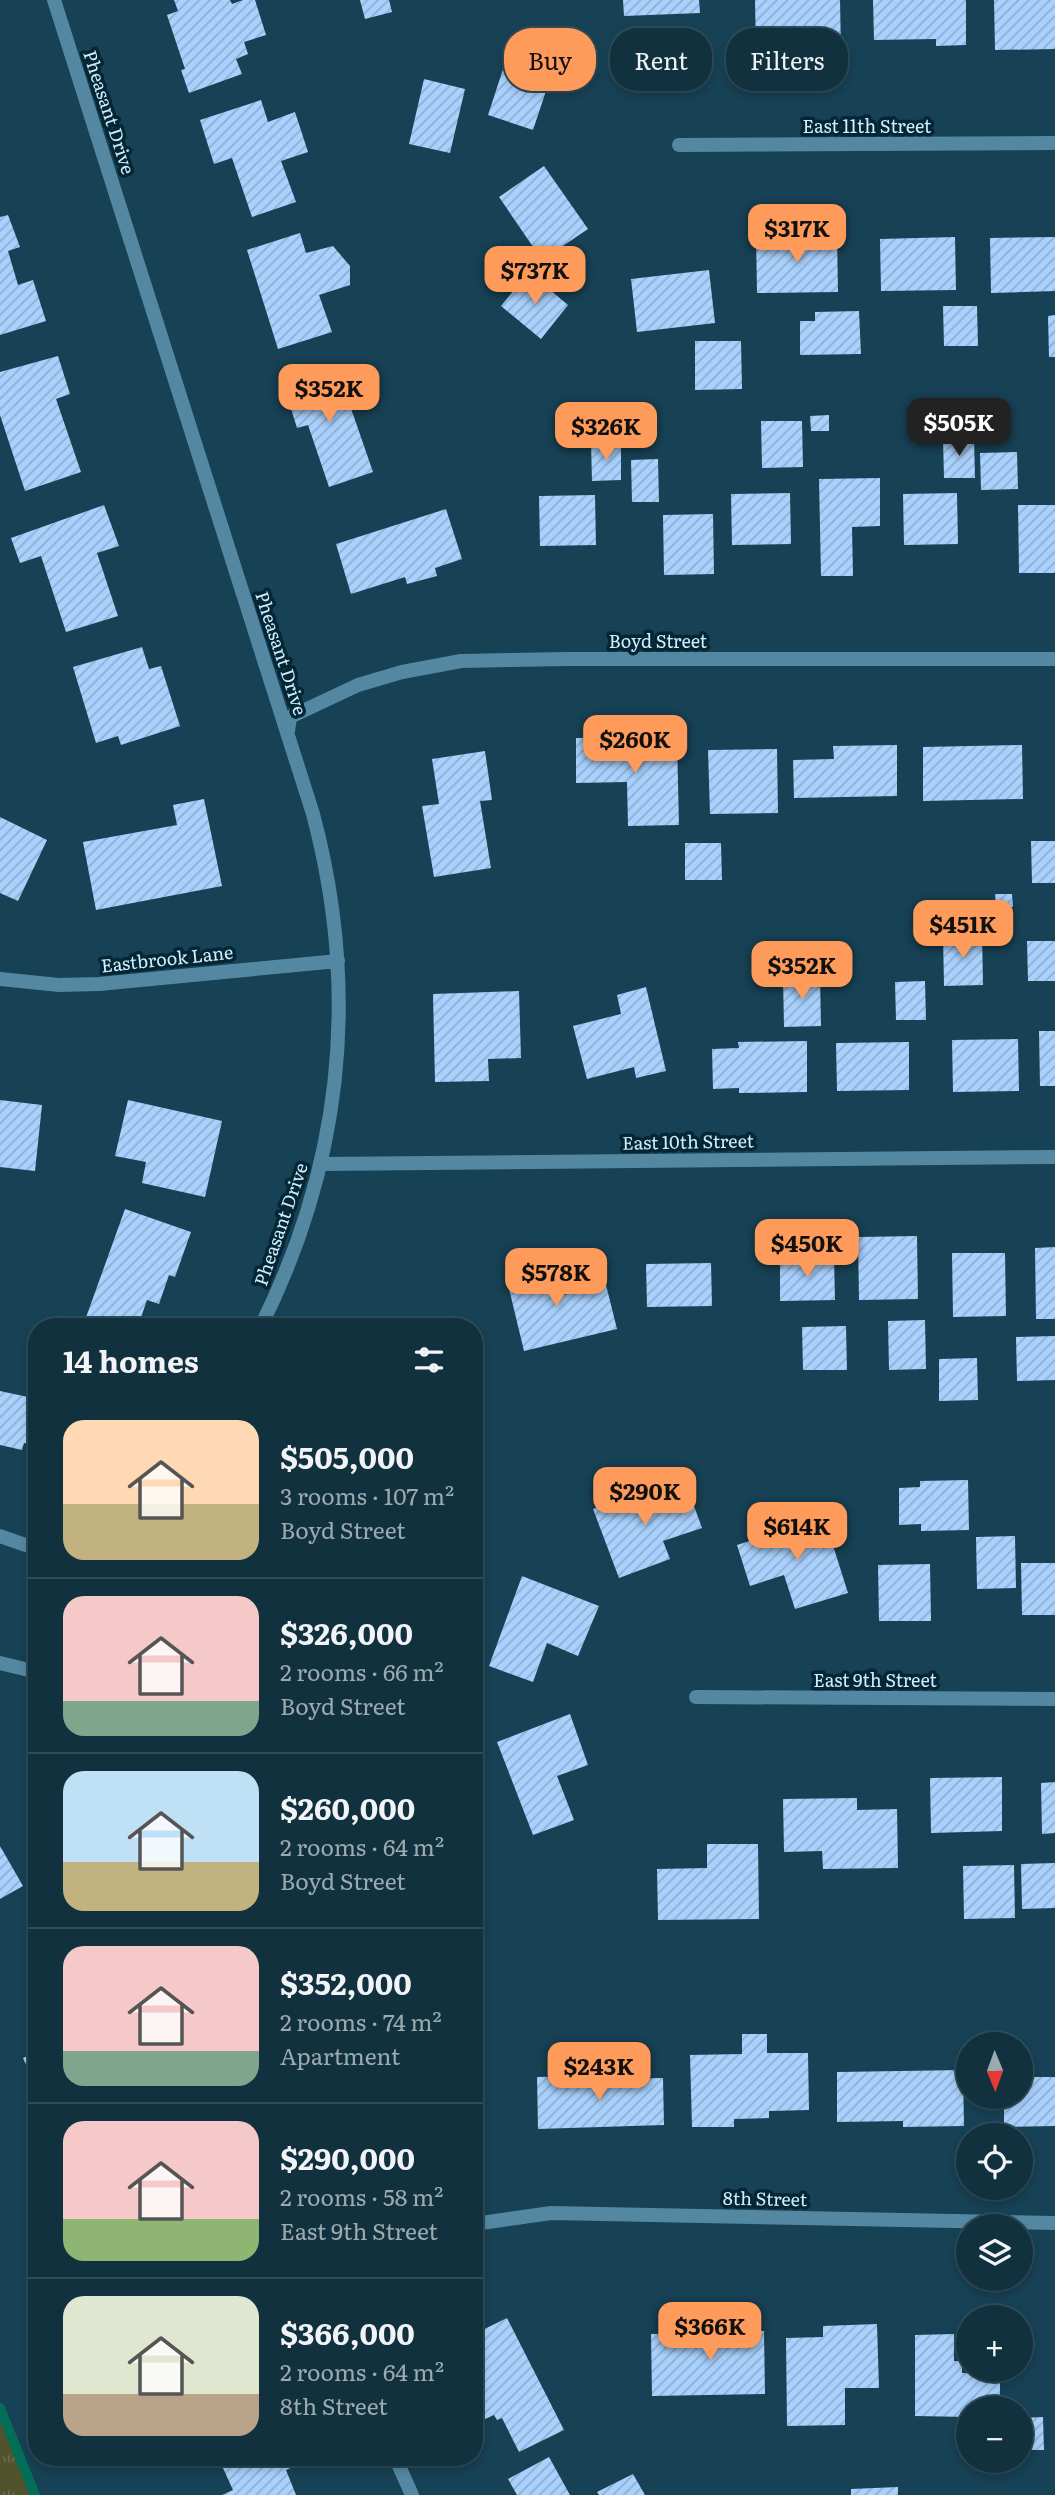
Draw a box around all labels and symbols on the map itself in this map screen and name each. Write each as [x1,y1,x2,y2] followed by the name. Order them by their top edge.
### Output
[77,47,143,177] street label: Pheasant Drive
[803,112,932,139] street label: East 11th Street
[748,204,846,264] pin: $317K
[486,246,584,306] pin: $737K
[280,364,378,424] pin: $352K
[910,398,1008,458] pin: $505K
[557,402,655,462] pin: $326K
[249,588,315,718] street label: Pheasant Drive
[609,627,708,654] street label: Boyd Street
[586,716,684,775] pin: $260K
[914,900,1012,960] pin: $451K
[100,938,234,978] street label: Eastbrook Lane
[753,942,851,1001] pin: $352K
[622,1126,755,1156] street label: East 10th Street
[246,1159,314,1289] street label: Pheasant Drive
[758,1220,856,1279] pin: $450K
[507,1248,605,1308] pin: $578K
[596,1468,694,1527] pin: $290K
[748,1502,846,1562] pin: $614K
[813,1666,937,1693] street label: East 9th Street
[956,2032,1032,2109] north arrow
[550,2042,648,2102] pin: $243K
[723,2184,808,2212] street label: 8th Street
[661,2302,759,2362] pin: $366K

